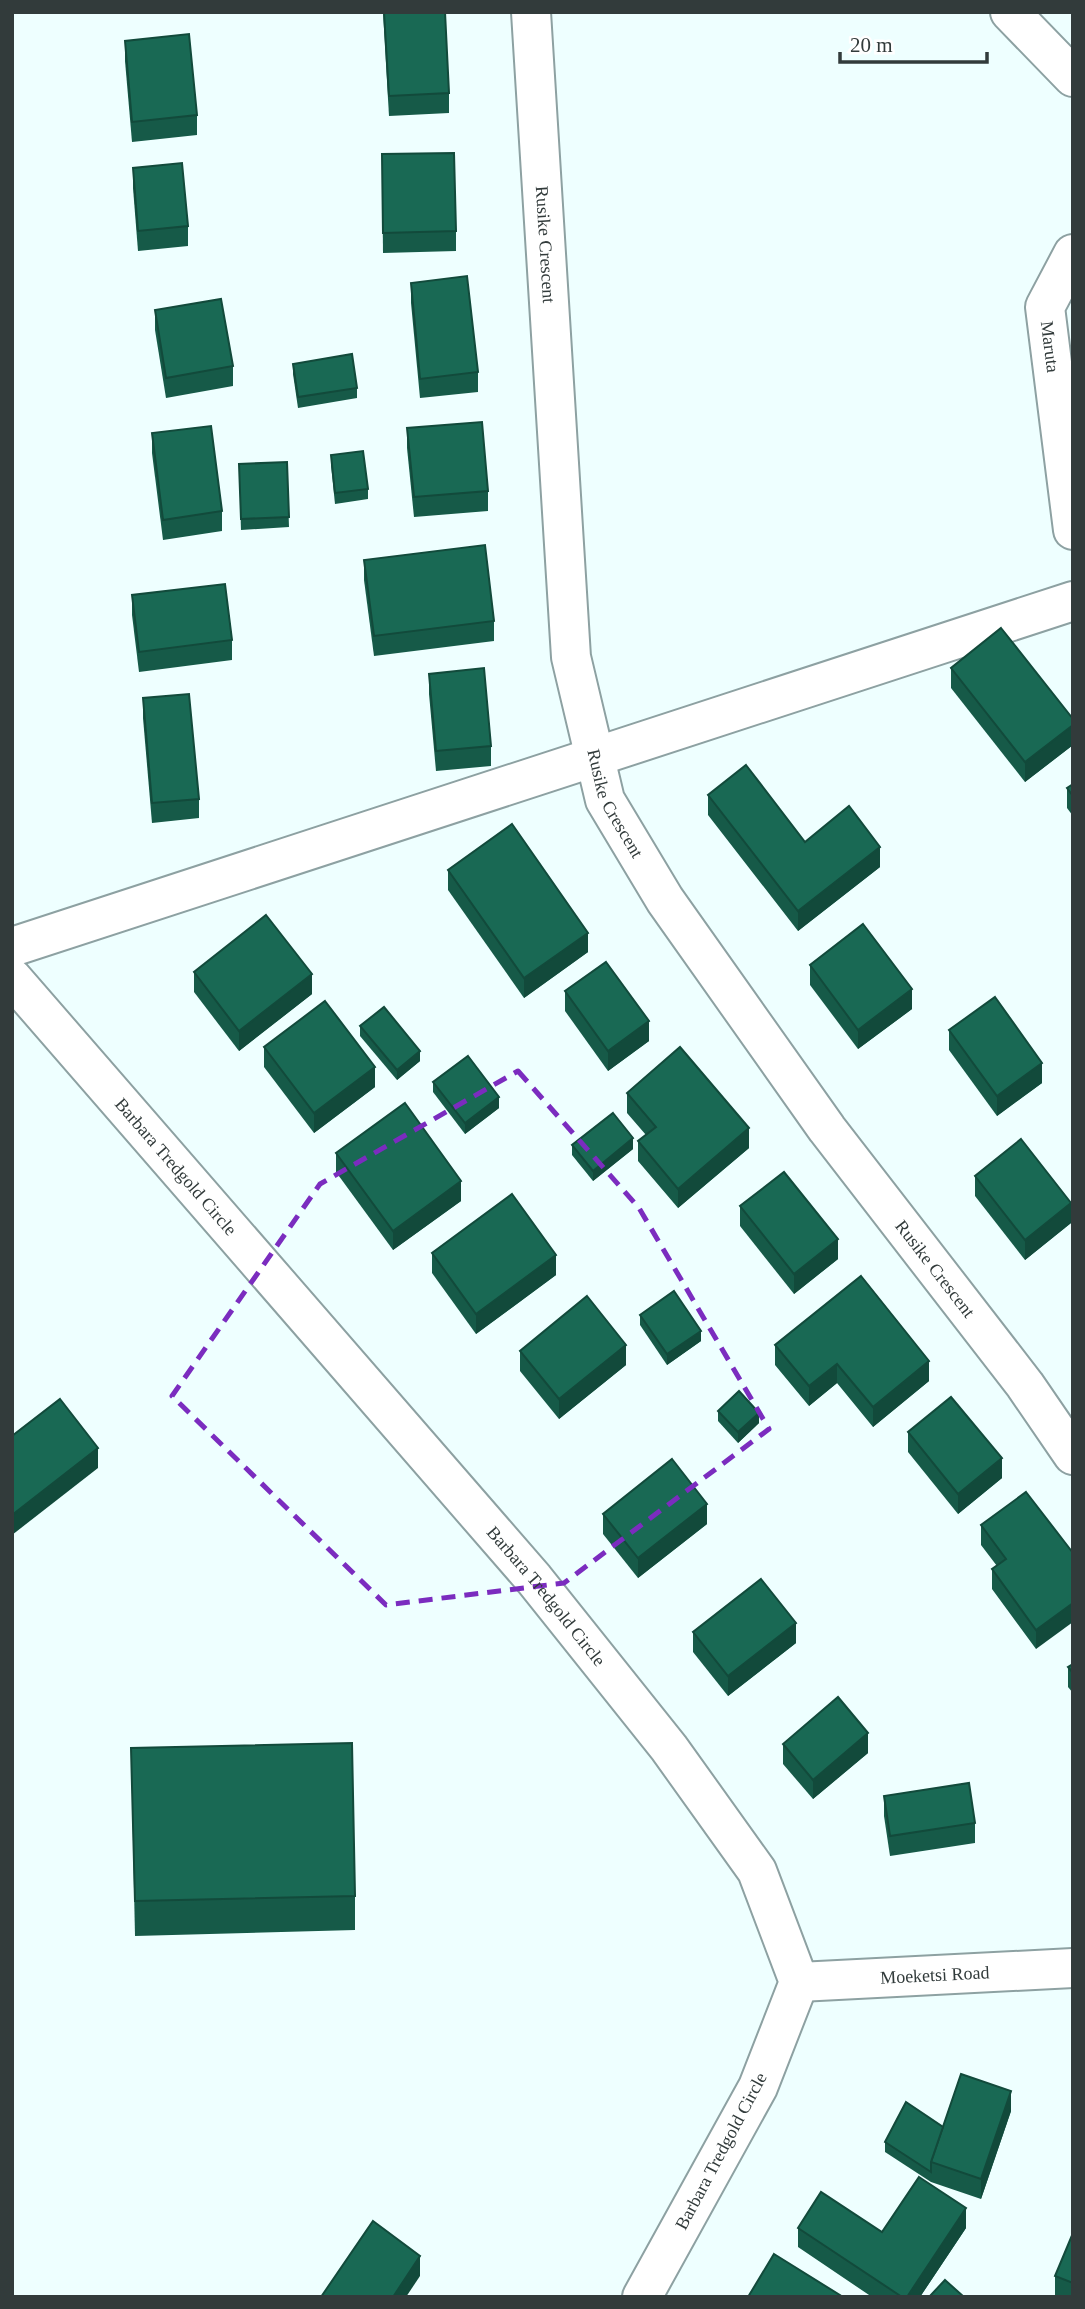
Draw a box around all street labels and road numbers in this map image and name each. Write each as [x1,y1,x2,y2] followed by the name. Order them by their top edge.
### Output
[532,185,559,304] street label: Rusike Crescent
[1037,320,1063,374] street label: Maruta
[583,747,647,861] street label: Rusike Crescent
[111,1094,241,1239] street label: Barbara Tredgold Circle
[891,1216,979,1321] street label: Rusike Crescent
[483,1522,610,1670] street label: Barbara Tredgold Circle
[880,1962,990,1988] street label: Moeketsi Road
[671,2069,771,2233] street label: Barbara Tredgold Circle

